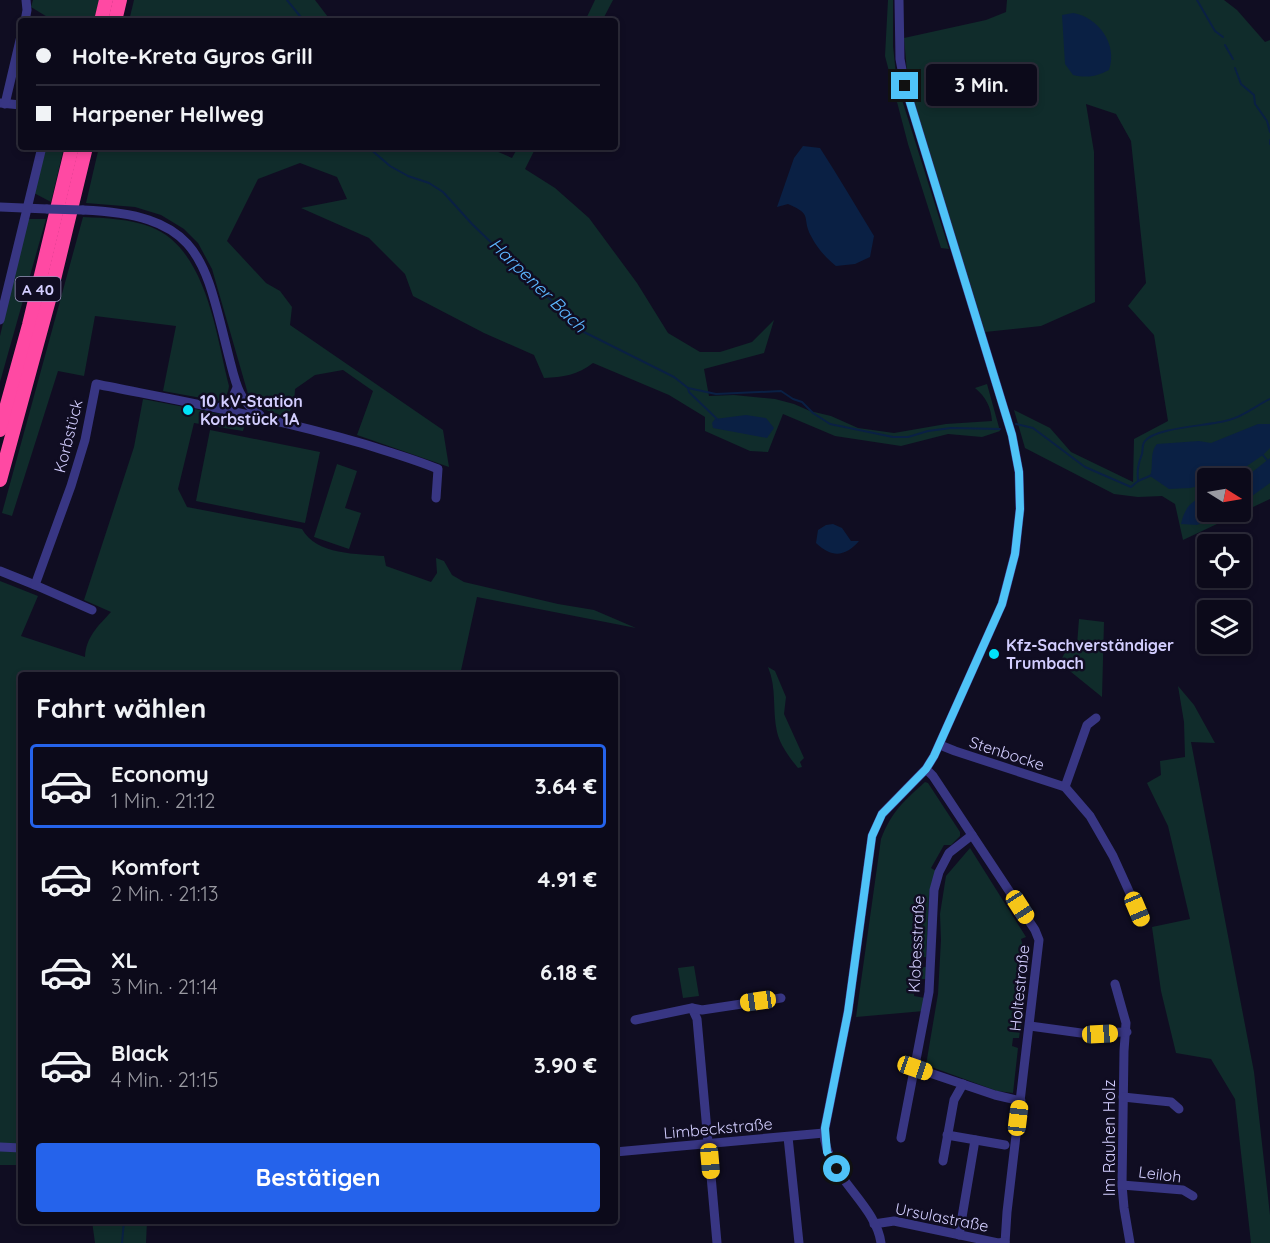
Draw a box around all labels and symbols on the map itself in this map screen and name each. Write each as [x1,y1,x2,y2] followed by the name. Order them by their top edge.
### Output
[926,65,1037,107] callout: 3 Min.
[891,72,918,99] route end
[485,233,592,338] water label: Harpener Bach
[15,277,60,301] road number: A 40
[200,391,303,429] place label: 10 kV-Station Korbstück 1A
[49,397,87,475] street label: Korbstück
[181,403,195,417] marker: 10 kV-Station Korbstück 1A
[1197,468,1251,522] north arrow
[1006,635,1174,673] place label: Kfz-Sachverständiger Trumbach
[987,647,1001,661] marker: Kfz-Sachverständiger Trumbach
[967,732,1047,774] street label: Stenbocke
[1003,887,1037,927] car
[1122,889,1152,929] car
[903,895,929,993] street label: Klobesstraße
[1005,944,1033,1032] street label: Holtestraße
[739,990,777,1012] car
[1082,1024,1118,1044] car
[895,1054,935,1082] car
[1099,1080,1119,1196] street label: Im Rauhen Holz
[1007,1099,1029,1137] car
[663,1113,773,1143] street label: Limbeckstraße
[699,1142,721,1180] car
[823,1155,850,1182] route start
[1137,1161,1183,1187] street label: Leiloh
[894,1198,990,1236] street label: Ursulastraße

